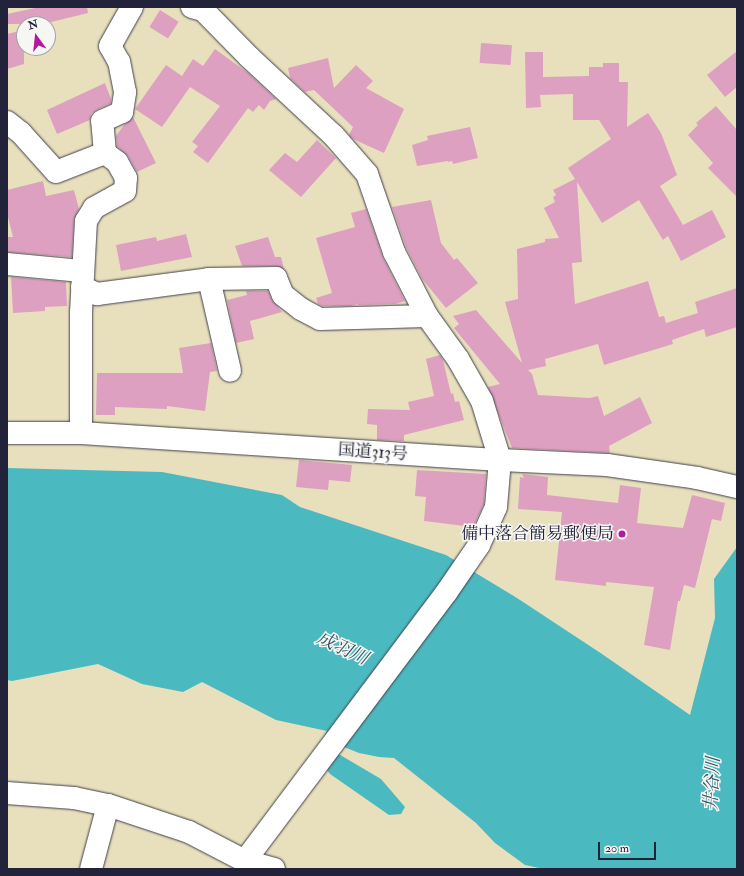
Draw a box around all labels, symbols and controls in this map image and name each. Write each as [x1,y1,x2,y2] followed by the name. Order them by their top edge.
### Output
[16,16,56,56] north arrow
[27,17,39,32] text: N
[337,439,409,465] street label: 国道313号
[461,524,614,544] place label: 備中落合簡易郵便局
[617,529,627,539] marker: 備中落合簡易郵便局
[313,628,371,670] water label: 成羽川
[701,756,725,812] water label: 井谷川
[600,834,658,860] scale bar
[605,841,629,856] text: 20 m

